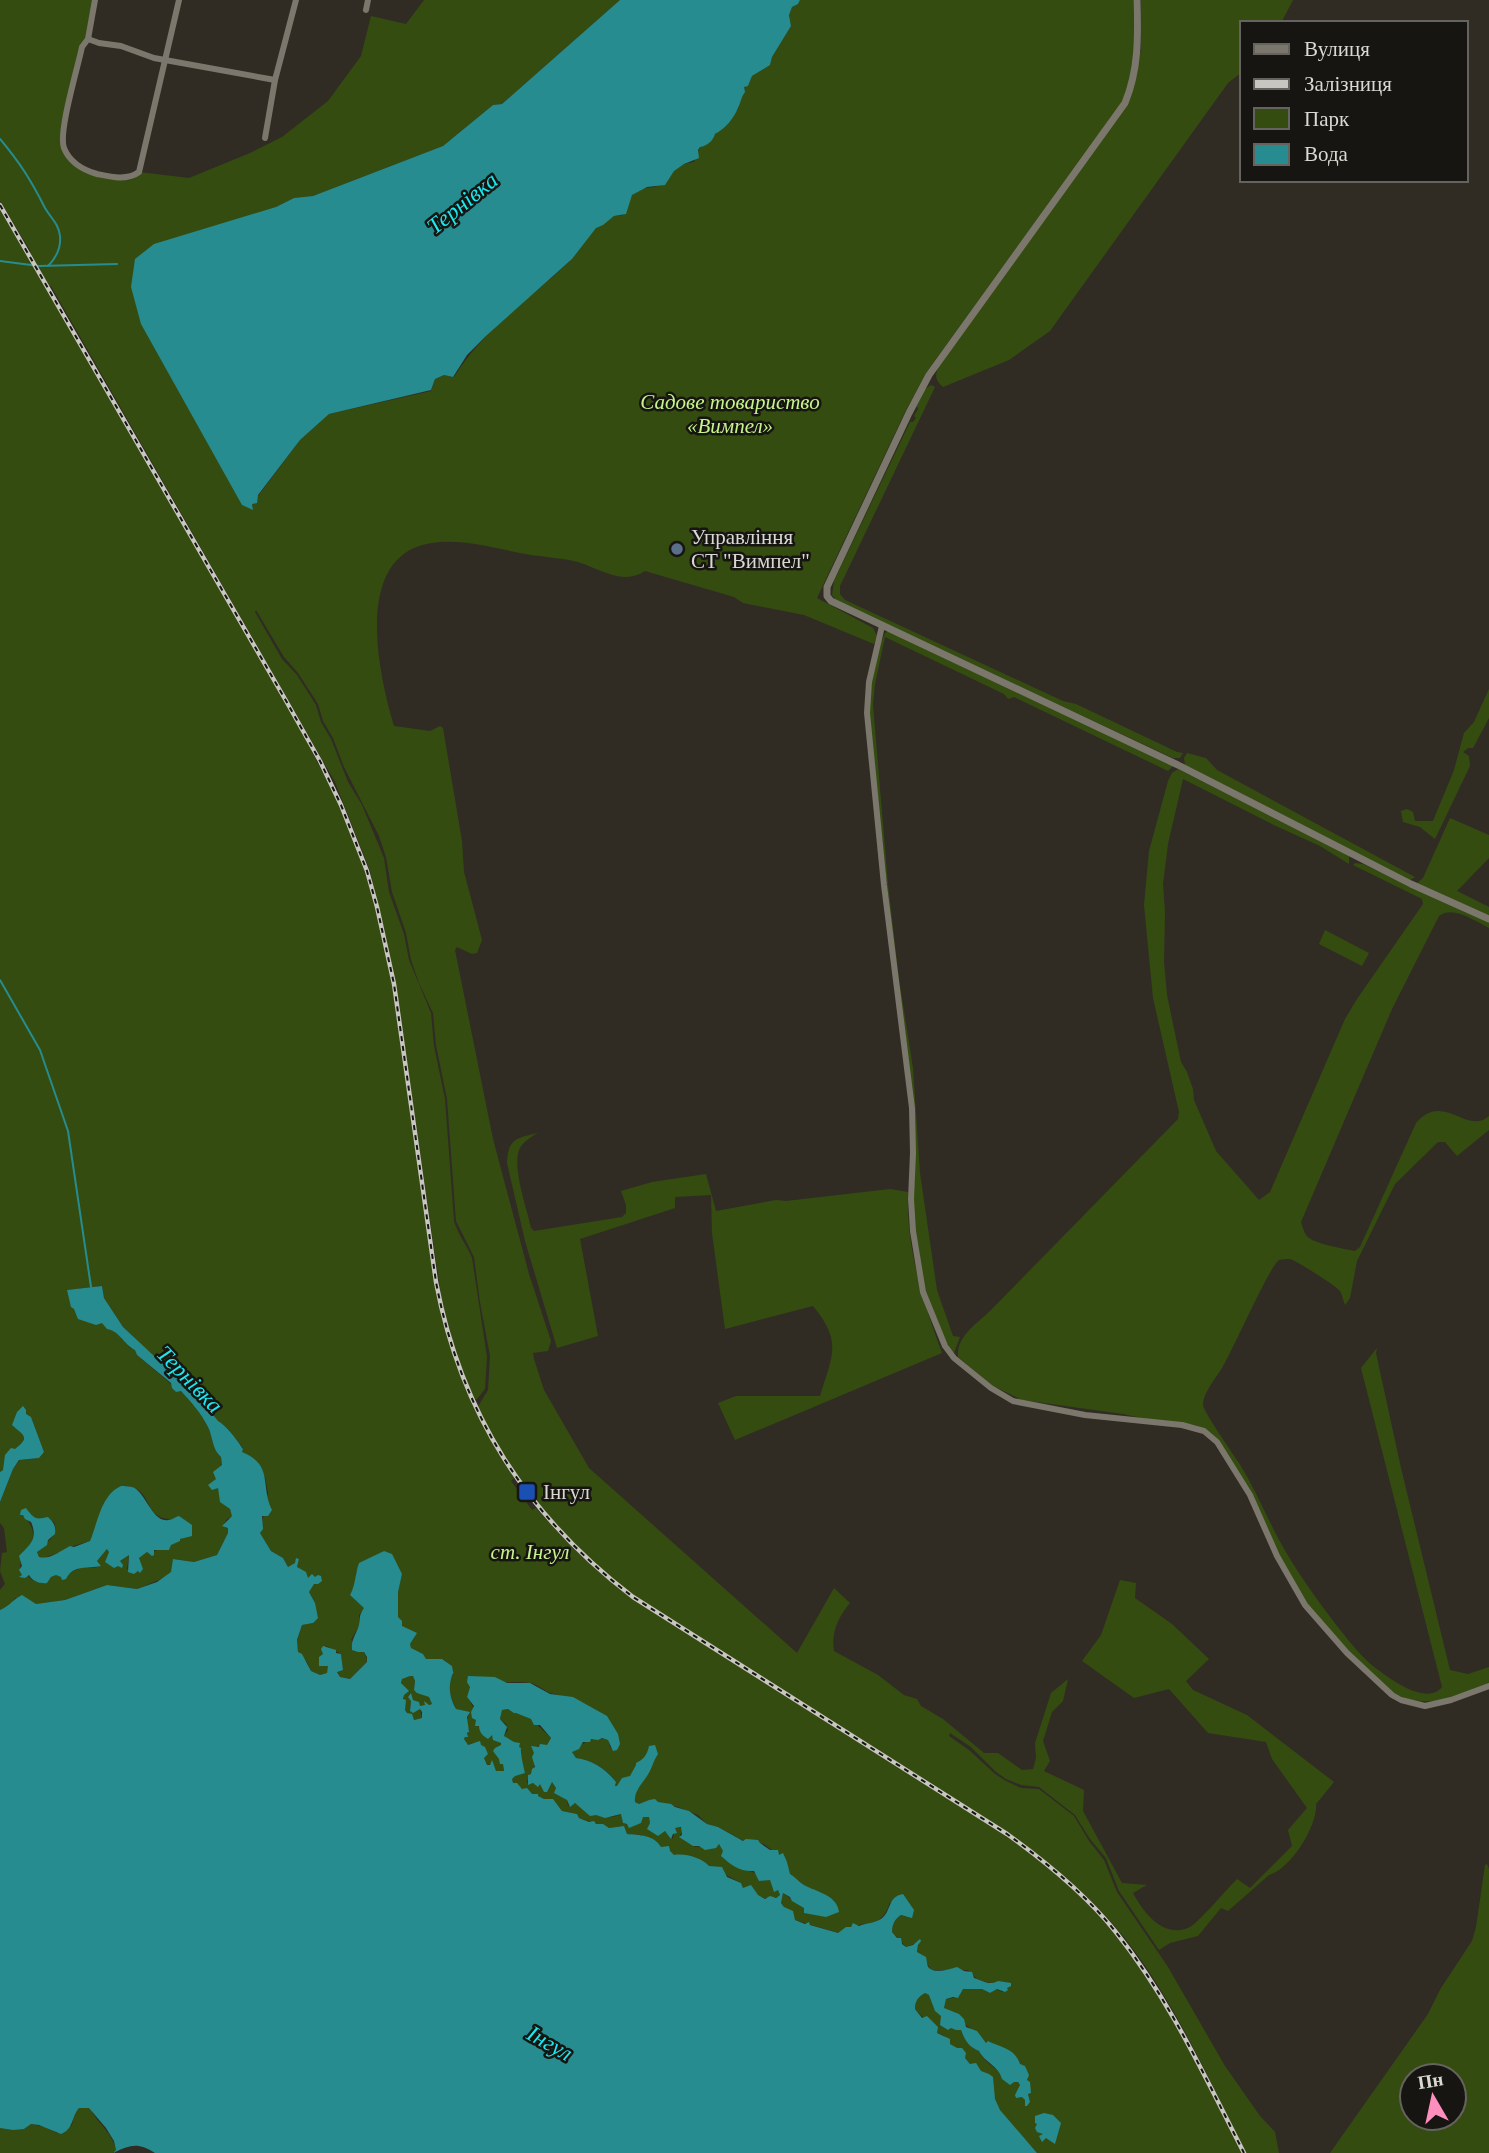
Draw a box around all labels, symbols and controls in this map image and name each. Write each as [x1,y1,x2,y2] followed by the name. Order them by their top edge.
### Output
[1240,21,1468,182] legend
[1304,37,1370,61] text: Вулиця
[1304,72,1392,96] text: Залізниця
[1304,107,1350,131] text: Парк
[1304,142,1349,166] text: Вода
[422,168,502,239] water label: Тернівка
[640,390,820,438] park label: Садове товариство «Вимпел»
[691,525,810,573] place label: Управління СТ "Вимпел"
[669,541,685,557] marker: Управління СТ "Вимпел"
[152,1341,228,1418] water label: Тернівка
[543,1480,590,1504] place label: Інгул
[517,1482,537,1502] marker: Інгул
[491,1540,569,1564] park label: ст. Інгул
[522,2020,577,2066] water label: Інгул
[1398,2062,1468,2132] north arrow
[1416,2068,1445,2093] text: Пн

